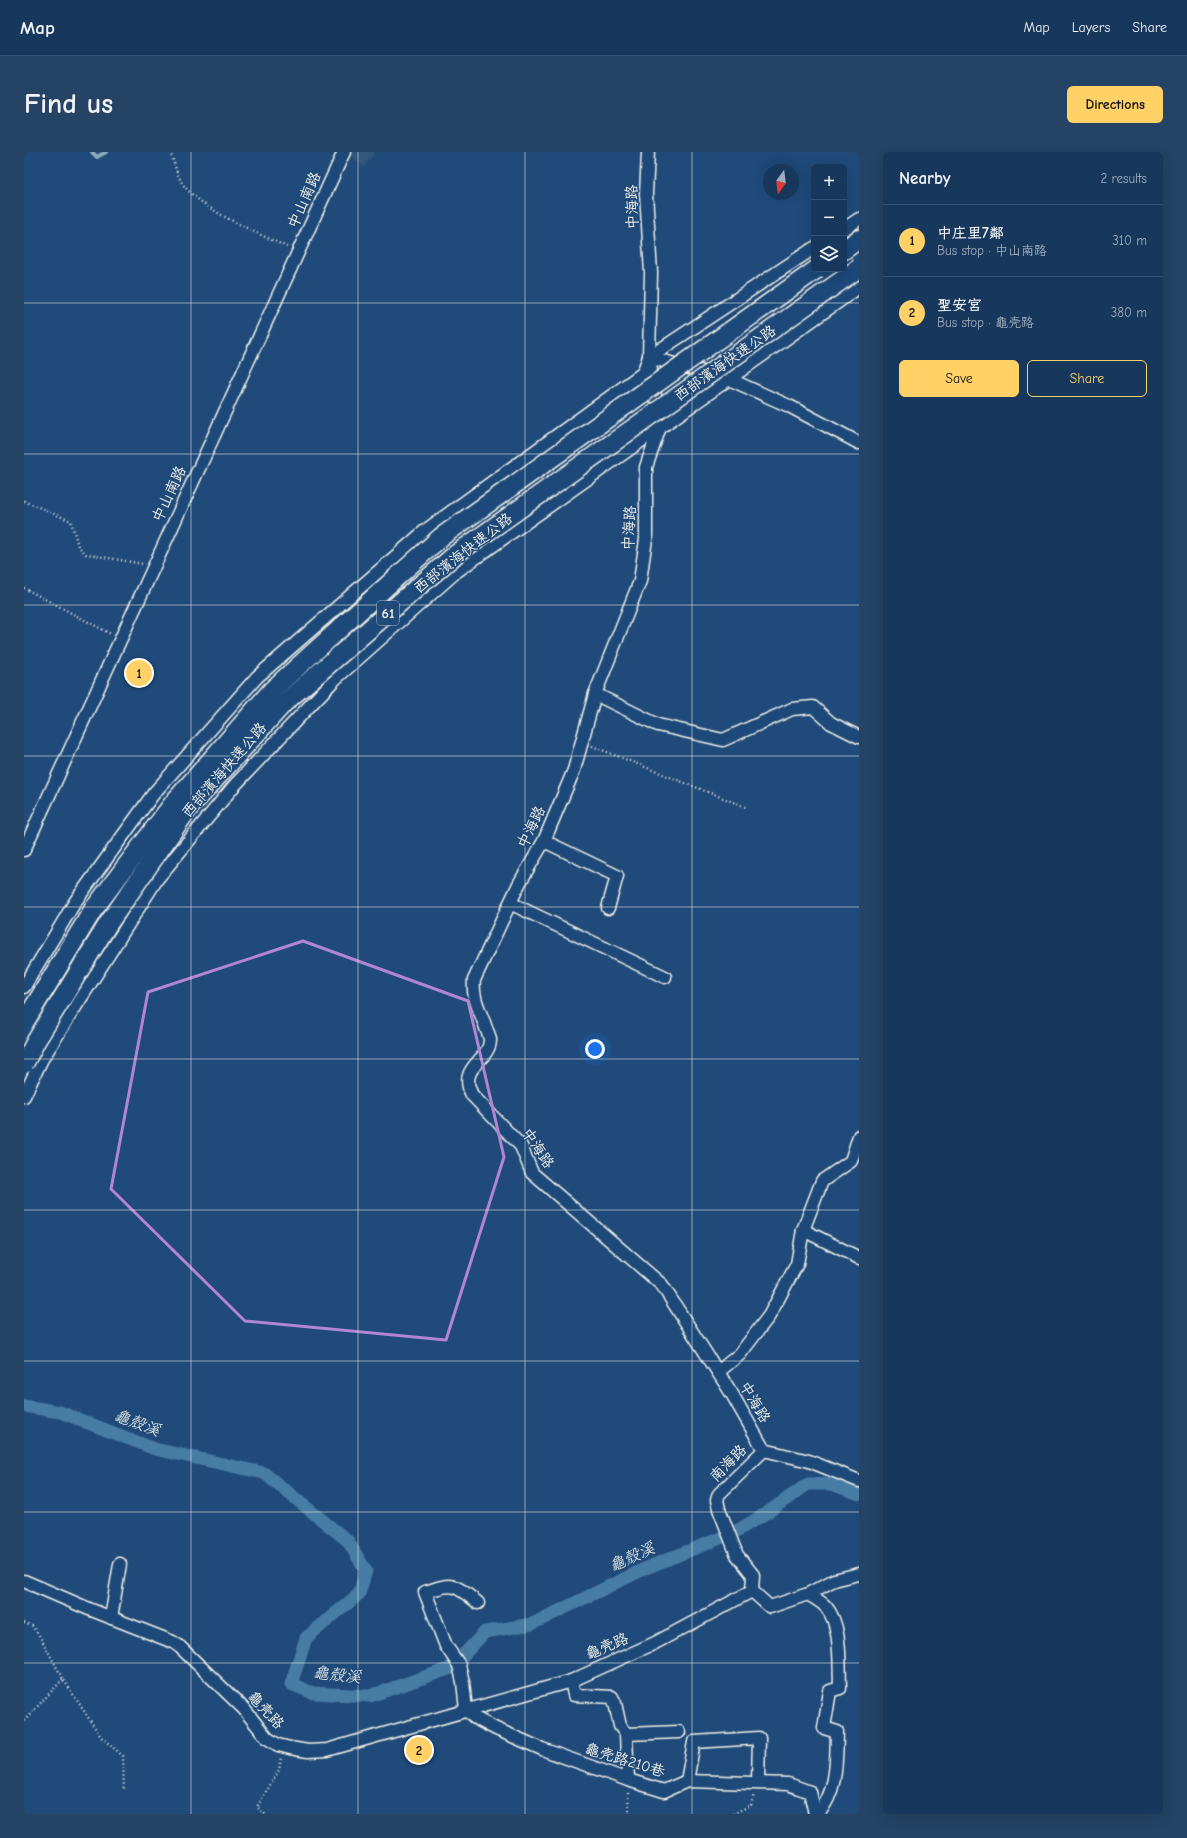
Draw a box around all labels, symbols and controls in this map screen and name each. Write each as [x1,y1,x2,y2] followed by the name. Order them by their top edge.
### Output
[20,17,55,39] text: Map
[1023,19,1050,36] text: Map
[1072,19,1110,36] text: Layers
[1132,19,1167,36] text: Share
[1067,86,1163,123] button: Directions
[24,88,113,120] text: Find us
[763,164,799,200] north arrow
[811,164,847,272] map controls
[811,164,847,200] button: +
[284,169,324,231] street label: 中山南路
[899,169,950,188] text: Nearby
[1100,171,1147,186] text: 2 results
[623,184,641,230] street label: 中海路
[811,200,847,236] button: −
[937,224,1004,242] text: 中庄里7鄰
[909,233,915,248] text: 1
[1112,233,1147,248] text: 310 m
[811,236,847,272] button: layers
[937,243,1047,258] text: Bus stop · 中山南路
[937,296,982,314] text: 聖安宮
[909,305,915,320] text: 2
[1111,305,1147,320] text: 380 m
[937,315,1034,330] text: Bus stop · 龜壳路
[671,321,779,405] street label: 西部濱海快速公路
[899,360,1019,397] button: Save
[1027,360,1147,397] button: Share
[148,463,190,525] street label: 中山南路
[619,505,639,551] street label: 中海路
[410,509,516,597] street label: 西部濱海快速公路
[377,601,399,625] road number: 61
[126,658,152,688] pin: 1
[178,719,270,821] street label: 西部濱海快速公路
[513,803,549,851] street label: 中海路
[585,1039,605,1059] your location
[518,1124,558,1172] street label: 中海路
[736,1378,774,1426] street label: 中海路
[111,1406,164,1440] water label: 龜殼溪
[706,1441,750,1485] street label: 南海路
[606,1538,658,1575] water label: 龜殼溪
[583,1629,631,1663] street label: 龜壳路
[312,1664,363,1687] water label: 龜殼溪
[244,1687,288,1733] street label: 龜壳路
[406,1735,432,1765] pin: 2
[583,1739,667,1781] street label: 龜壳路210巷

